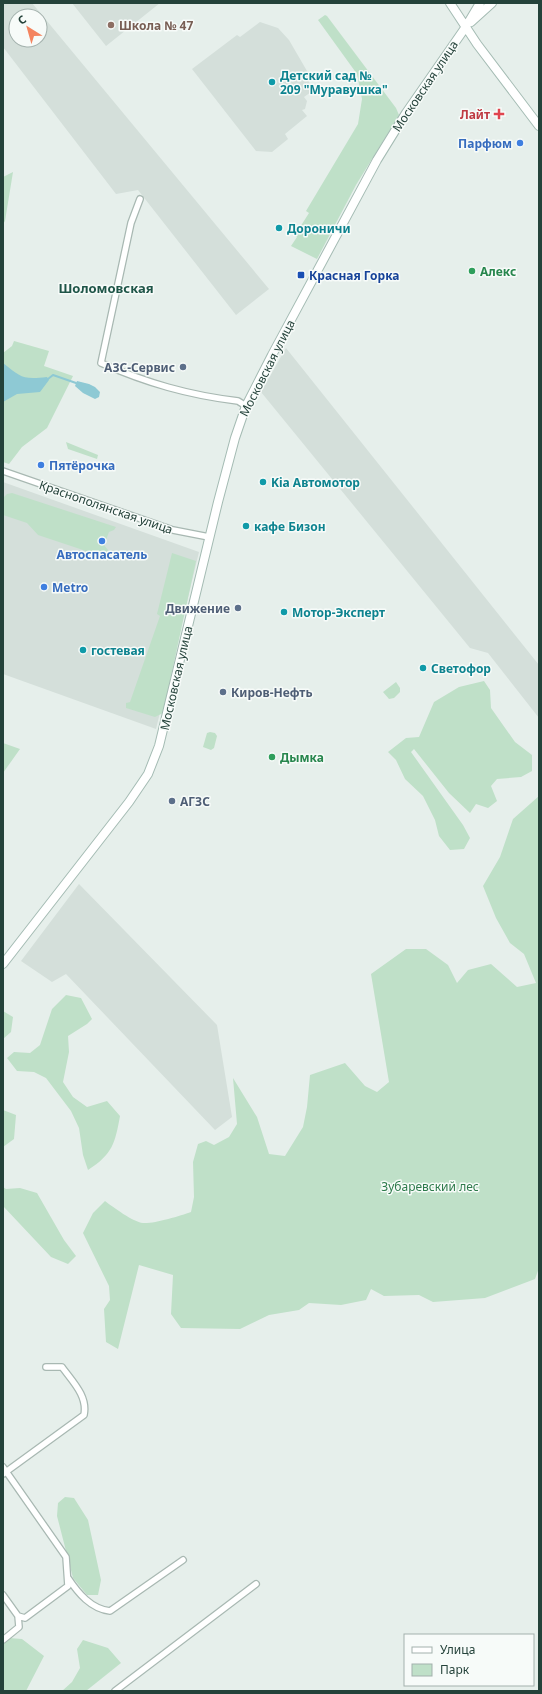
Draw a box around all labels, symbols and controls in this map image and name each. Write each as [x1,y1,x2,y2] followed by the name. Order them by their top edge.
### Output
[8,8,48,48] north arrow
[14,11,29,28] text: С
[119,17,193,34] place label: Школа № 47
[106,20,116,30] marker: Школа № 47
[388,37,462,135] street label: Московская улица
[280,67,388,98] place label: Детский сад № 209 "Муравушка"
[267,77,277,87] marker: Детский сад № 209 "Муравушка"
[460,106,490,123] place label: Лайт
[493,108,505,120] marker: Лайт
[458,135,512,152] place label: Парфюм
[515,138,525,148] marker: Парфюм
[287,220,351,237] place label: Дороничи
[274,223,284,233] marker: Дороничи
[480,263,516,280] place label: Алекс
[467,266,477,276] marker: Алекс
[309,267,399,284] place label: Красная Горка
[296,270,306,280] marker: Красная Горка
[59,279,154,297] district label: Шоломовская
[235,317,299,419] street label: Московская улица
[104,359,175,376] place label: АЗС-Сервис
[178,362,188,372] marker: АЗС-Сервис
[49,457,115,474] place label: Пятёрочка
[36,460,46,470] marker: Пятёрочка
[271,474,360,491] place label: Kia Автомотор
[37,476,175,538] street label: Краснополянская улица
[258,477,268,487] marker: Kia Автомотор
[254,518,326,535] place label: кафе Бизон
[241,521,251,531] marker: кафе Бизон
[97,536,107,546] marker: Автоспасатель
[57,546,147,563] place label: Автоспасатель
[52,579,88,596] place label: Metro
[39,582,49,592] marker: Metro
[165,600,230,617] place label: Движение
[233,603,243,613] marker: Движение
[292,604,385,621] place label: Мотор-Эксперт
[279,607,289,617] marker: Мотор-Эксперт
[156,624,196,732] street label: Московская улица
[91,642,145,659] place label: гостевая
[78,645,88,655] marker: гостевая
[431,660,491,677] place label: Светофор
[418,663,428,673] marker: Светофор
[231,684,312,701] place label: Киров-Нефть
[218,687,228,697] marker: Киров-Нефть
[280,749,324,766] place label: Дымка
[267,752,277,762] marker: Дымка
[180,793,210,810] place label: АГЗС
[167,796,177,806] marker: АГЗС
[381,1178,479,1195] park label: Зубаревский лес
[404,1634,534,1686] legend
[440,1641,475,1658] text: Улица
[440,1661,470,1678] text: Парк

